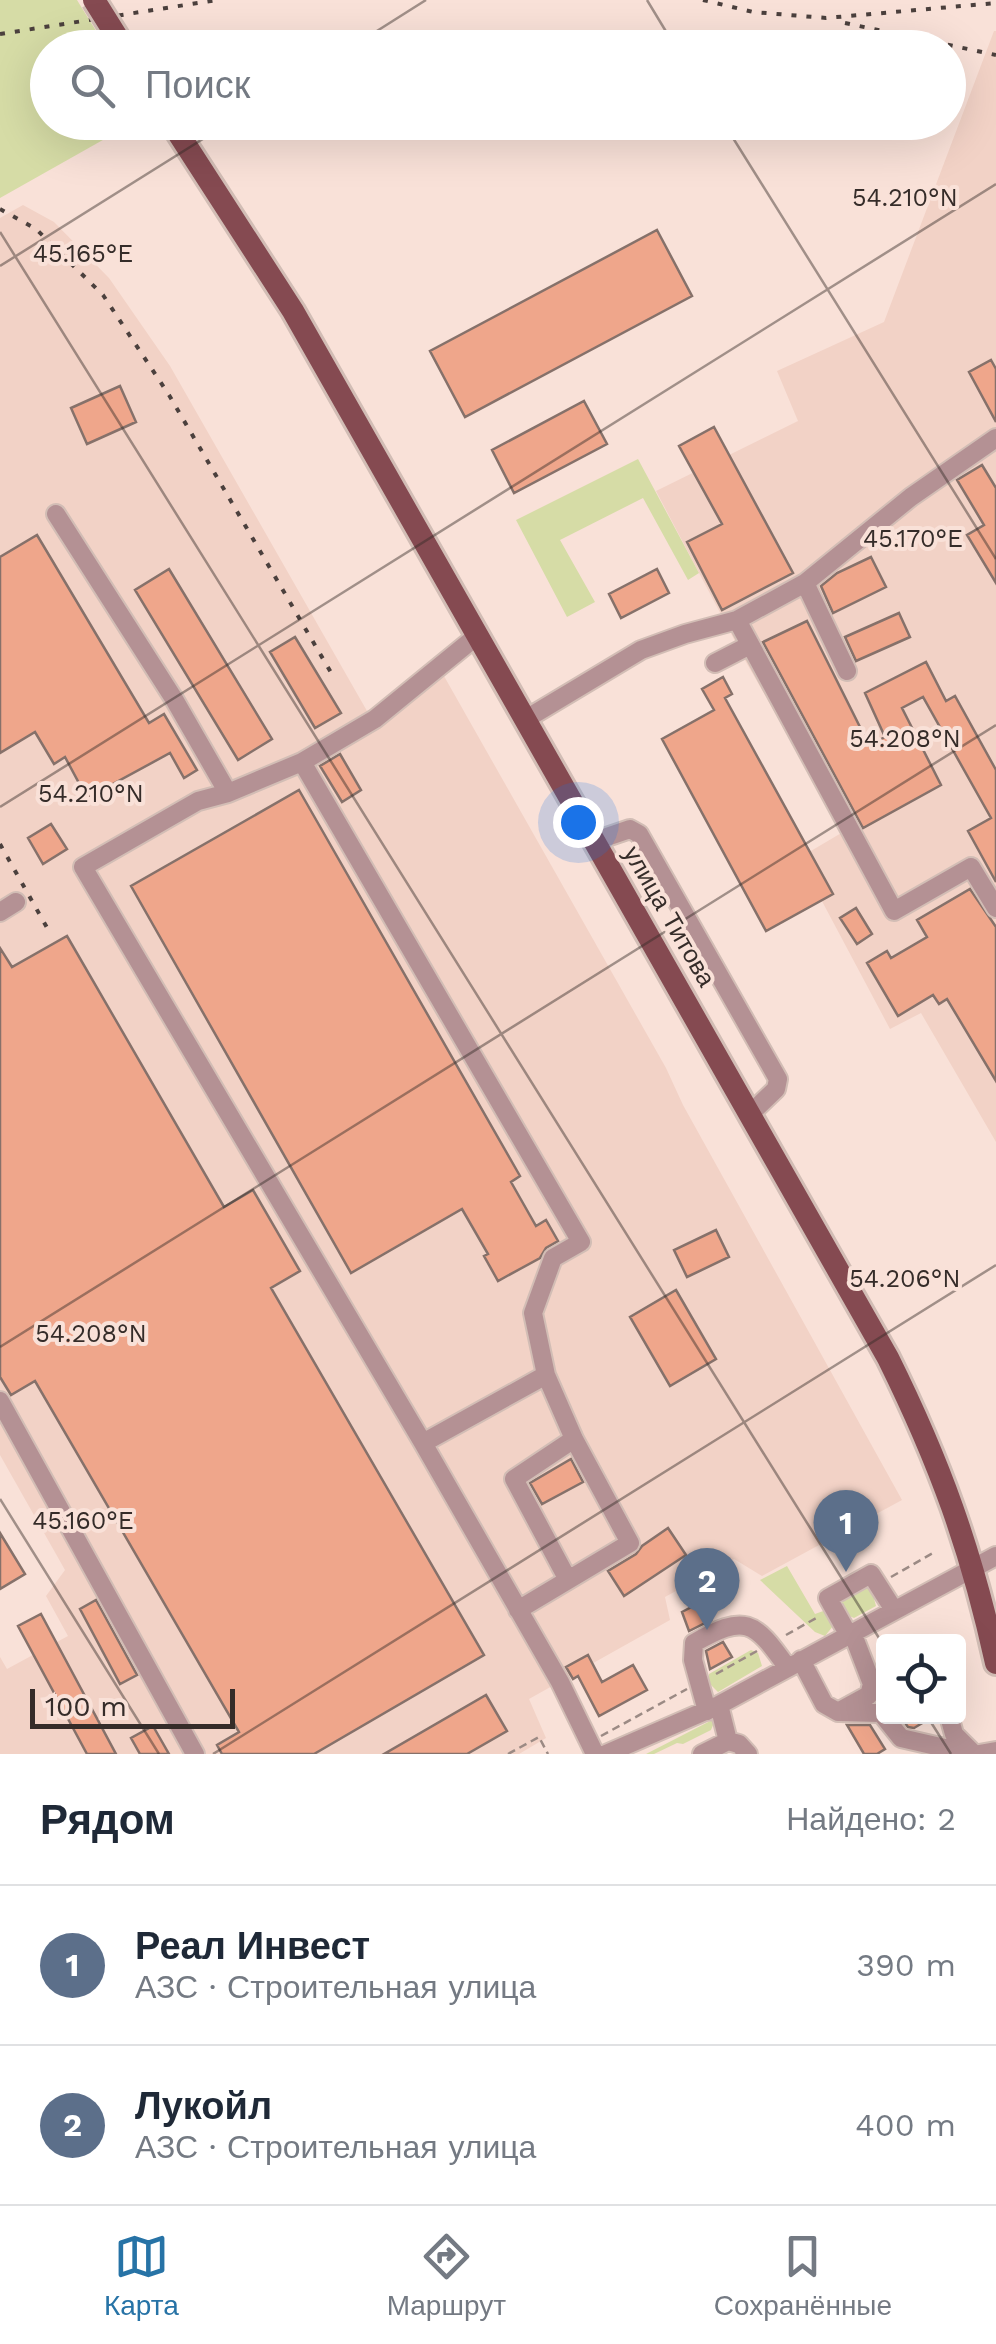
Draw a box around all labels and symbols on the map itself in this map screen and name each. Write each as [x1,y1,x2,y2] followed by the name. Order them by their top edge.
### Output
[852,183,958,212] text: 54.210°N
[33,239,133,268] text: 45.165°E
[863,524,963,553] text: 45.170°E
[849,724,961,753] text: 54.208°N
[38,779,144,808] text: 54.210°N
[553,797,604,848] your location
[618,841,722,992] street label: улица Титова
[849,1264,961,1293] text: 54.206°N
[35,1319,147,1348] text: 54.208°N
[814,1490,878,1572] pin: 1
[32,1506,134,1535] text: 45.160°E
[674,1548,740,1630] pin: 2
[30,1684,235,1728] scale bar

